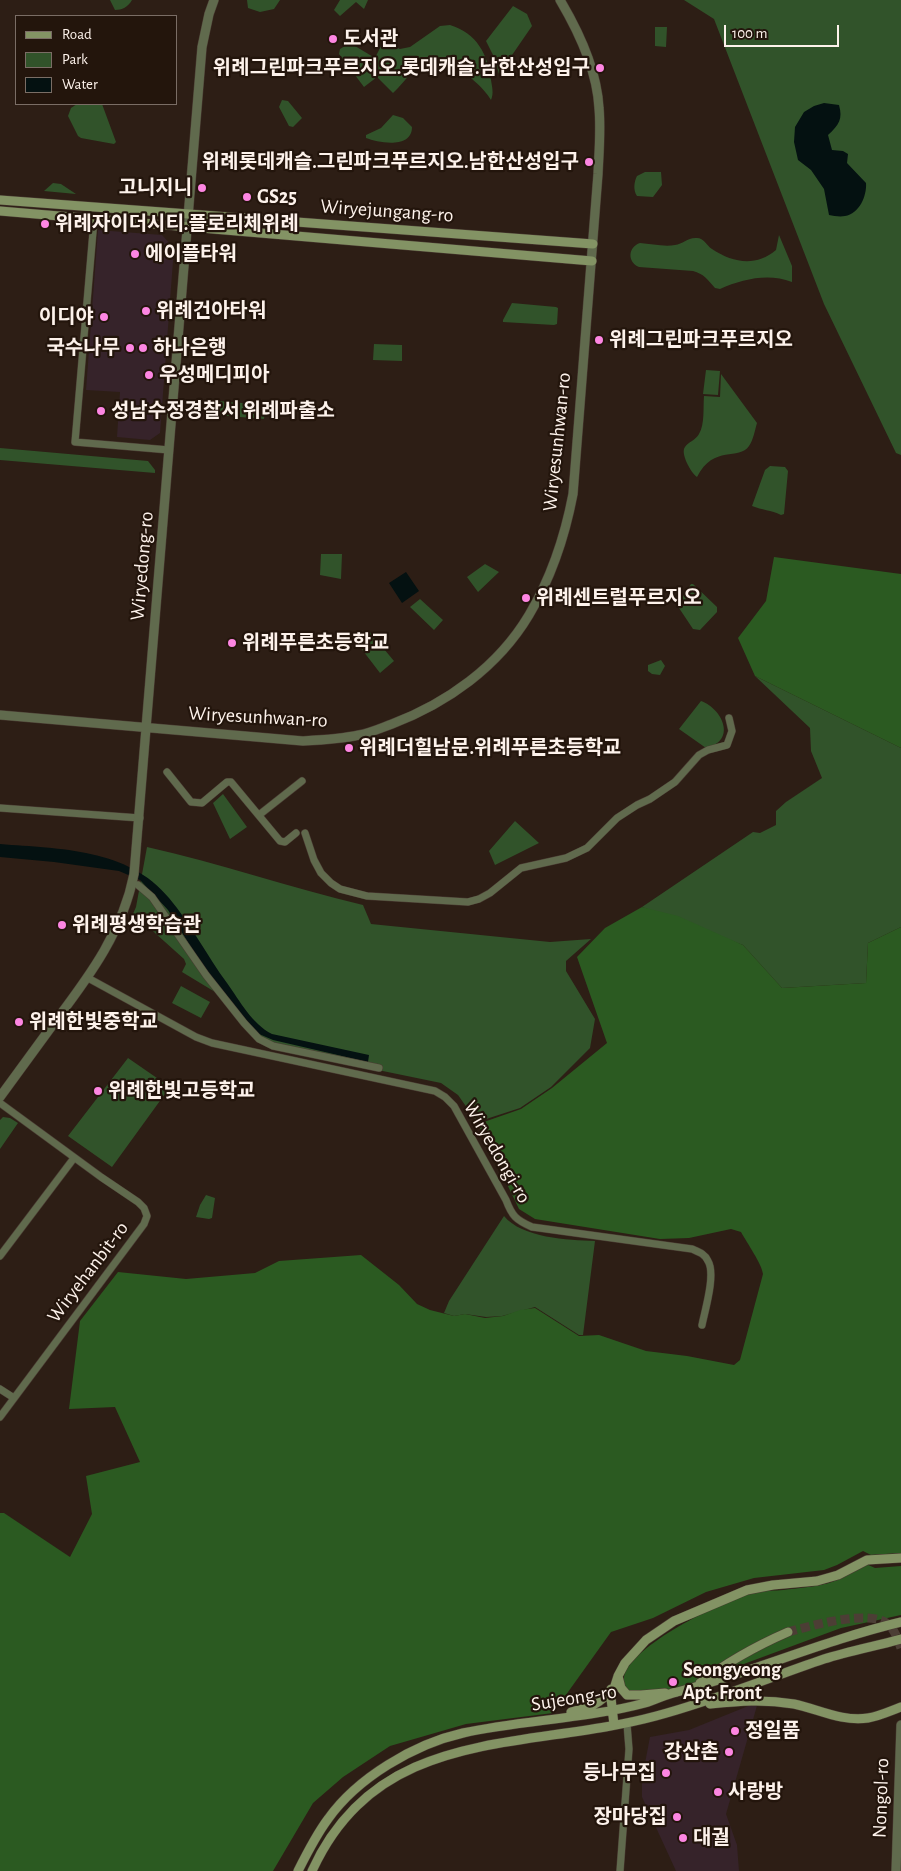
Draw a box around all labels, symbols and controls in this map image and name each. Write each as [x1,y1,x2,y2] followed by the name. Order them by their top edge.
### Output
[15,15,178,105] legend
[726,15,841,47] scale bar
[732,26,767,41] text: 100 m
[62,27,92,42] text: Road
[343,27,398,51] place label: 도서관
[327,33,339,45] marker: 도서관
[62,52,88,67] text: Park
[213,56,590,80] place label: 위례그린파크푸르지오.롯데캐슬.남한산성입구
[594,62,606,74] marker: 위례그린파크푸르지오.롯데캐슬.남한산성입구
[62,77,98,92] text: Water
[202,150,579,174] place label: 위례롯데캐슬.그린파크푸르지오.남한산성입구
[583,156,595,168] marker: 위례롯데캐슬.그린파크푸르지오.남한산성입구
[118,176,192,200] place label: 고니지니
[196,182,208,194] marker: 고니지니
[257,185,297,209] place label: GS25
[241,191,253,203] marker: GS25
[320,194,454,228] street label: Wiryejungang-ro
[55,212,299,236] place label: 위례자이더시티.플로리체위례
[39,218,51,230] marker: 위례자이더시티.플로리체위례
[145,242,237,266] place label: 에이플타워
[129,248,141,260] marker: 에이플타워
[156,299,266,323] place label: 위례건아타워
[39,305,94,329] place label: 이디야
[140,305,152,317] marker: 위례건아타워
[98,311,110,323] marker: 이디야
[609,328,793,352] place label: 위례그린파크푸르지오
[593,334,605,346] marker: 위례그린파크푸르지오
[46,336,120,360] place label: 국수나무
[153,336,227,360] place label: 하나은행
[124,342,136,354] marker: 국수나무
[137,342,149,354] marker: 하나은행
[159,363,269,387] place label: 우성메디피아
[143,369,155,381] marker: 우성메디피아
[538,371,576,513] street label: Wiryesunhwan-ro
[111,399,335,423] place label: 성남수정경찰서 위례파출소
[95,405,107,417] marker: 성남수정경찰서 위례파출소
[125,511,159,621] street label: Wiryedong-ro
[536,586,702,610] place label: 위례센트럴푸르지오
[520,592,532,604] marker: 위례센트럴푸르지오
[242,631,389,655] place label: 위례푸른초등학교
[226,637,238,649] marker: 위례푸른초등학교
[188,701,328,733] street label: Wiryesunhwan-ro
[359,736,621,760] place label: 위례더힐남문.위례푸른초등학교
[343,742,355,754] marker: 위례더힐남문.위례푸른초등학교
[72,913,201,937] place label: 위례평생학습관
[56,919,68,931] marker: 위례평생학습관
[29,1010,158,1034] place label: 위례한빛중학교
[13,1016,25,1028] marker: 위례한빛중학교
[108,1079,255,1103] place label: 위례한빛고등학교
[92,1085,104,1097] marker: 위례한빛고등학교
[458,1097,536,1207] street label: Wiryedongi-ro
[42,1217,134,1327] street label: Wiryehanbit-ro
[683,1658,781,1705] place label: Seongyeong Apt. Front
[667,1676,679,1688] marker: Seongyeong Apt. Front
[530,1679,618,1717] street label: Sujeong-ro
[745,1719,800,1743] place label: 정일품
[729,1725,741,1737] marker: 정일품
[664,1740,719,1764] place label: 강산촌
[723,1746,735,1758] marker: 강산촌
[868,1758,894,1838] street label: Nongol-ro
[582,1761,656,1785] place label: 등나무집
[660,1767,672,1779] marker: 등나무집
[728,1780,783,1804] place label: 사랑방
[712,1786,724,1798] marker: 사랑방
[593,1805,667,1829] place label: 장마당집
[671,1811,683,1823] marker: 장마당집
[693,1826,730,1850] place label: 대궐
[677,1832,689,1844] marker: 대궐

